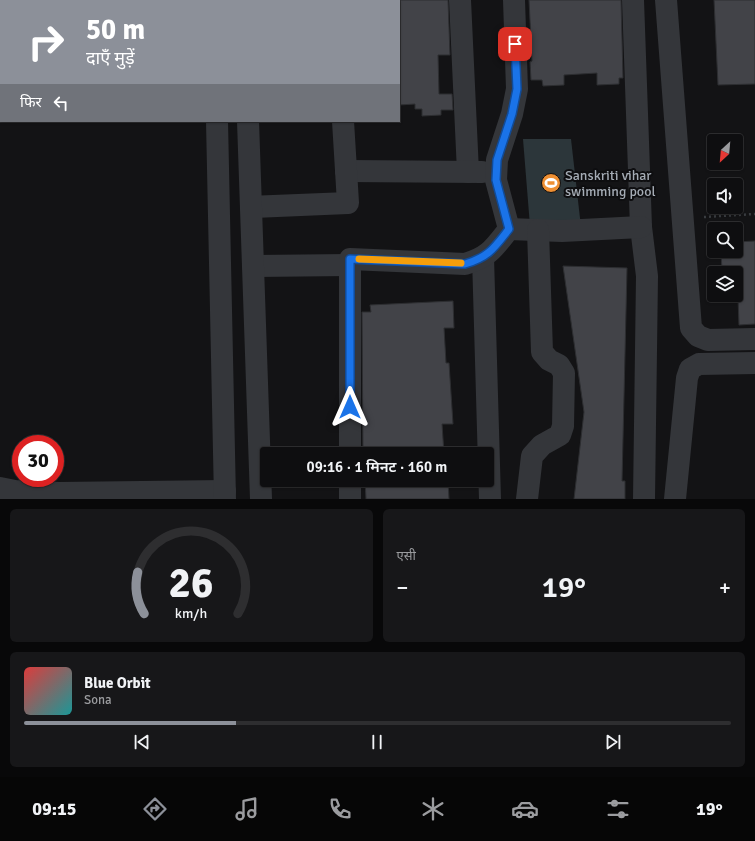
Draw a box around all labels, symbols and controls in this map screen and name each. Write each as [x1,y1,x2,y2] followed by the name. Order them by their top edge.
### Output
[86,13,145,47] text: 50 m
[20,16,72,68] icon: right
[498,27,532,61] pin
[504,33,526,55] icon: arrive
[86,47,135,69] text: दाएँ मुड़ें
[50,92,72,114] icon: left
[20,93,42,111] text: फिर
[707,134,743,170] north arrow
[707,134,743,302] map controls
[565,167,656,200] place label: Sanskriti vihar swimming pool
[540,172,562,194] sports icon: Sanskriti vihar swimming pool
[707,178,743,214] button: sound
[707,222,743,258] button: search
[707,266,743,302] button: layers
[329,386,371,428] position arrow
[12,435,64,487] speed limit sign: 30
[307,458,447,476] text: 09:16 · 1 मिनट · 160 m
[397,548,416,564] text: एसी
[169,557,214,608] text: 26
[542,569,586,606] text: 19°
[397,574,408,601] text: −
[719,574,731,601] text: +
[175,604,207,621] text: km/h
[84,674,151,692] text: Blue Orbit
[84,692,112,708] text: Sona
[131,731,153,753] icon: previous
[366,731,388,753] icon: pause
[602,731,624,753] icon: next
[141,795,169,823] icon: directions
[233,795,261,823] icon: music
[326,795,354,823] icon: phone
[419,795,447,823] icon: climate
[511,795,539,823] icon: car
[604,795,632,823] icon: filters
[32,798,76,820] text: 09:15
[696,798,723,820] text: 19°

